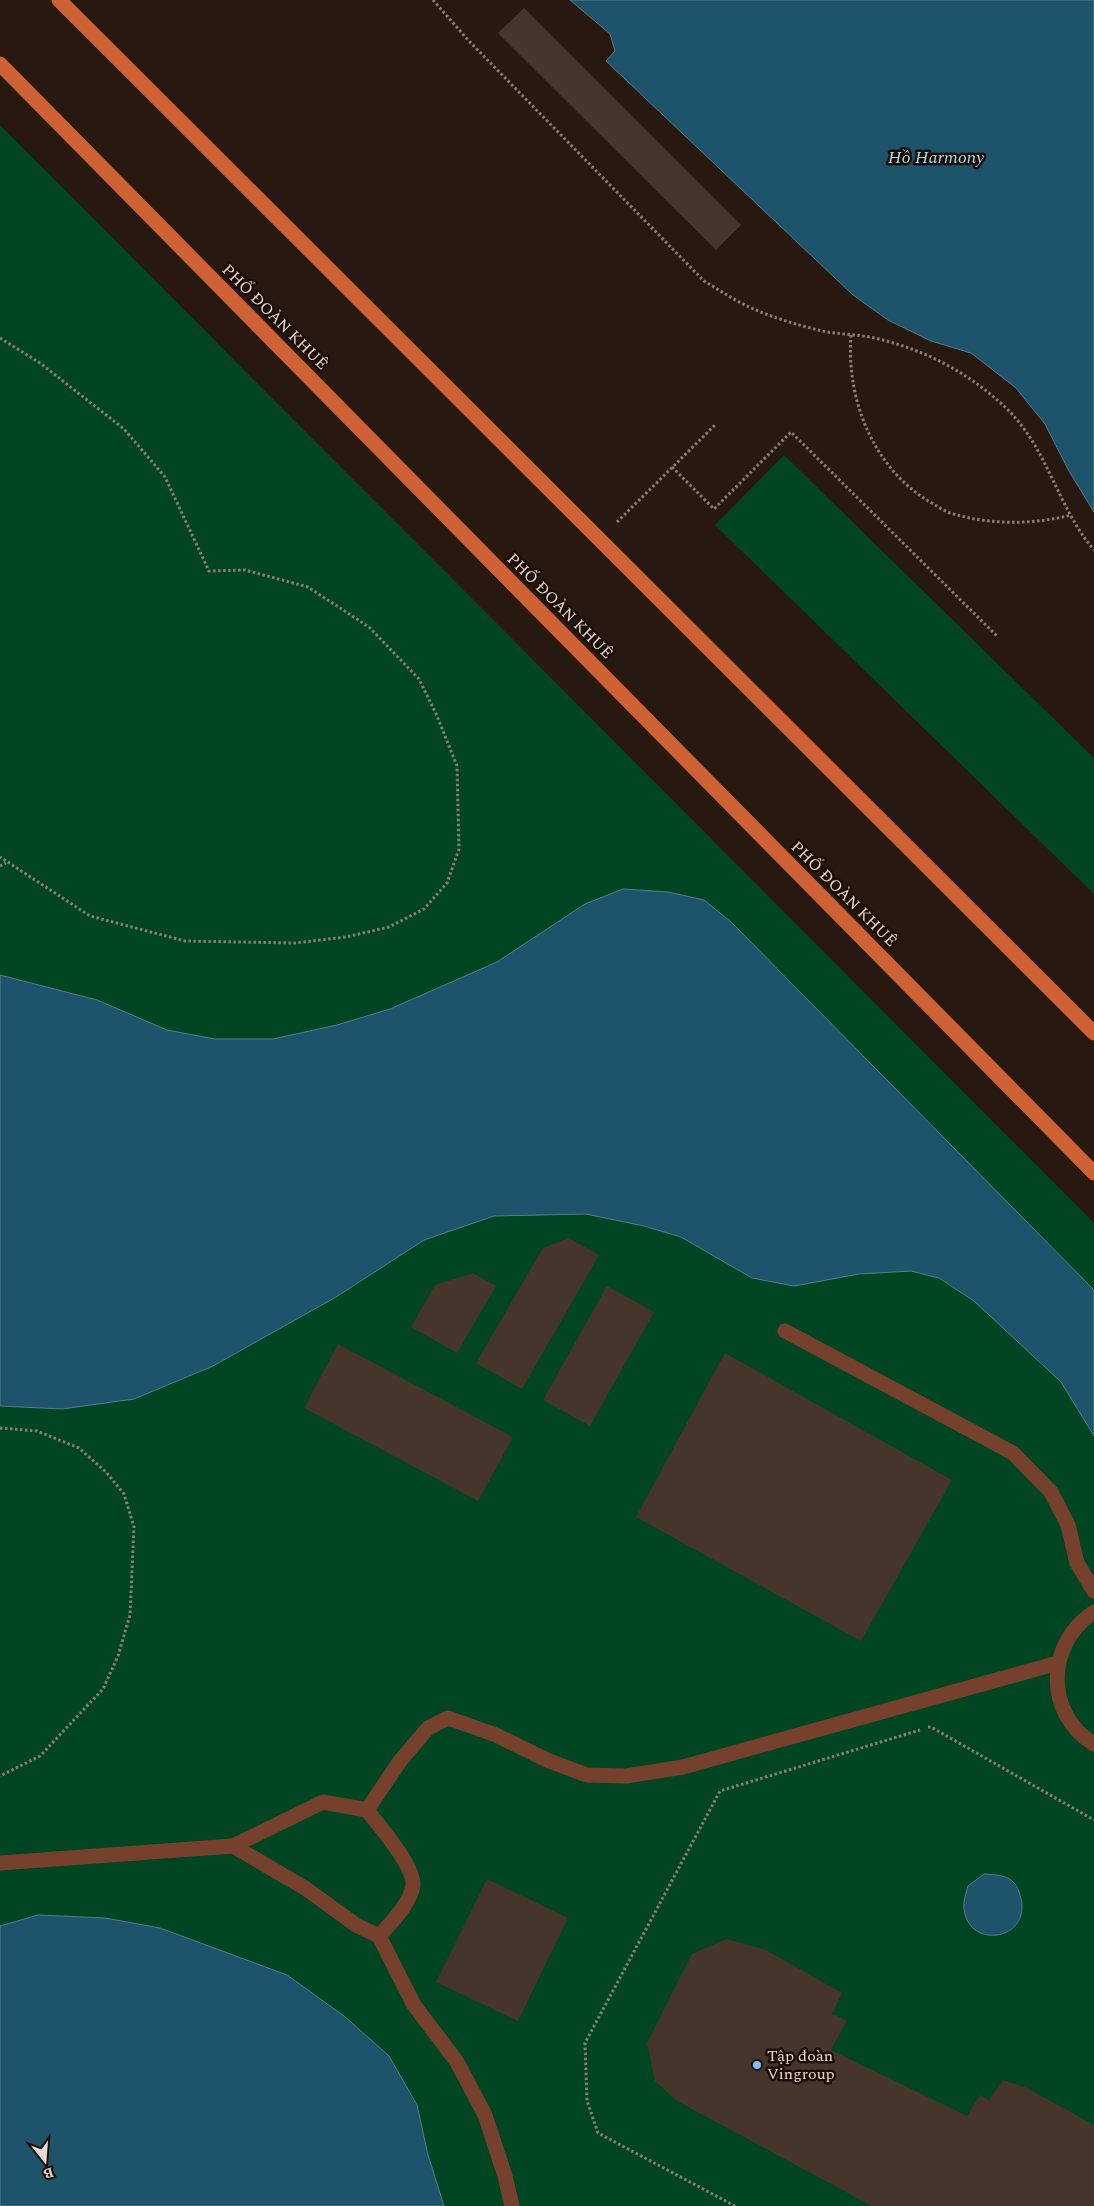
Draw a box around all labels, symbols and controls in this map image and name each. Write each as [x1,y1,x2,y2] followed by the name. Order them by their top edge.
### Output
[888,144,984,171] water label: Hồ Harmony
[216,258,334,376] street label: PHỐ ĐOÀN KHUÊ
[501,547,619,665] street label: PHỐ ĐOÀN KHUÊ
[785,835,903,953] street label: PHỐ ĐOÀN KHUÊ
[767,2044,835,2086] place label: Tập đoàn Vingroup
[751,2059,763,2071] marker: Tập đoàn Vingroup
[20,2136,70,2186] north arrow
[41,2161,56,2184] text: B

